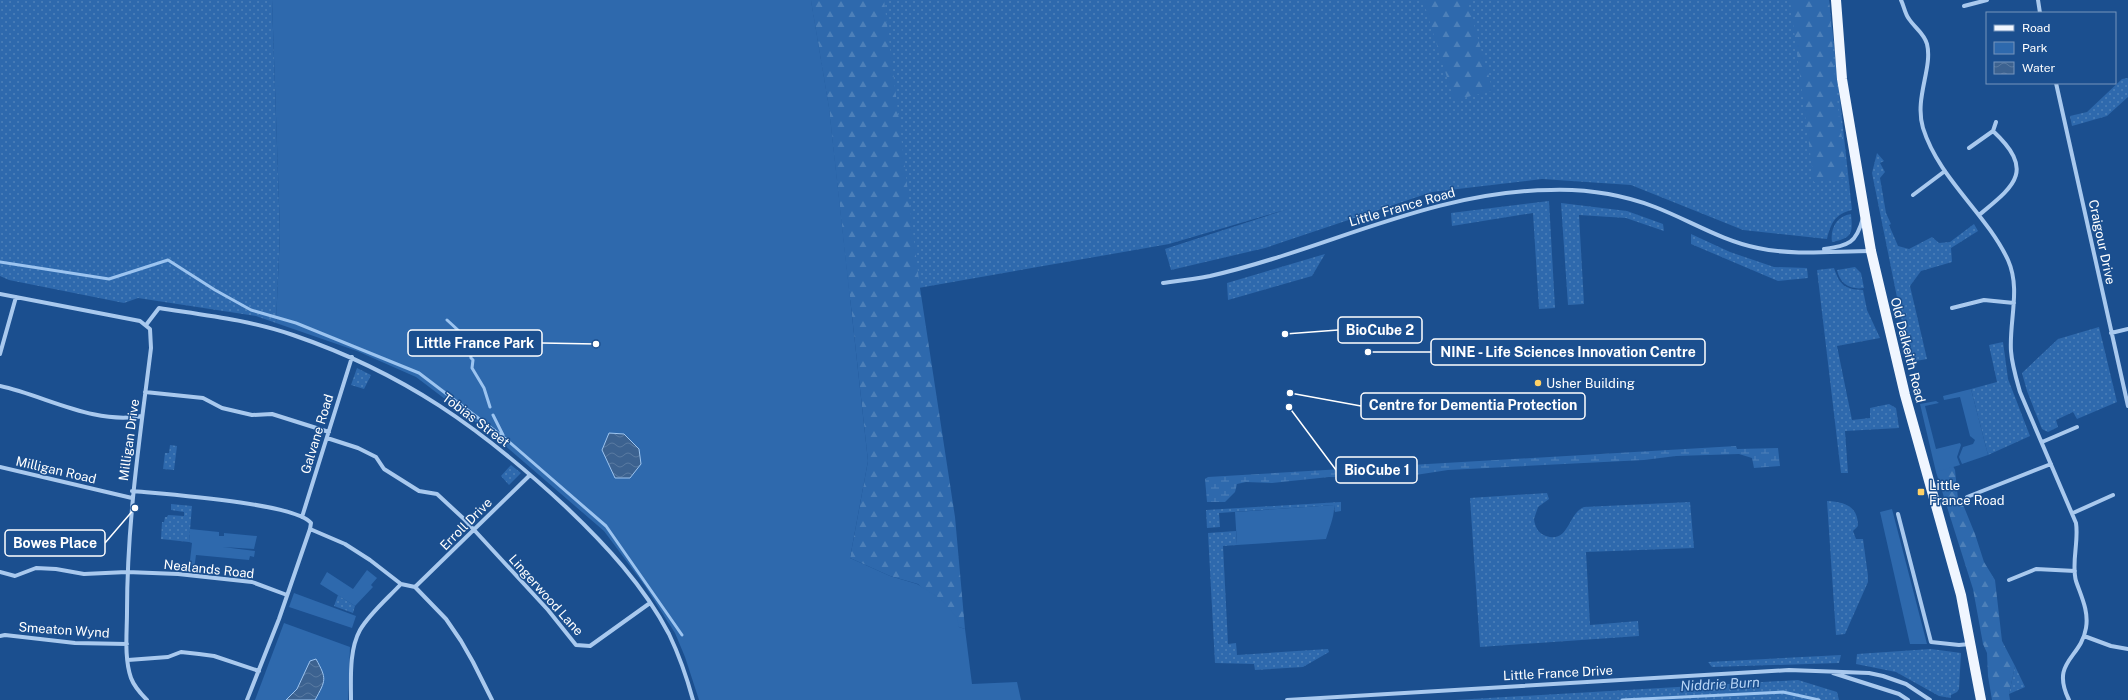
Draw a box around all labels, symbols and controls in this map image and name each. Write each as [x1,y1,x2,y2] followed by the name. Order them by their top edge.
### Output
[1986,12,2116,84] legend
[2022,21,2050,35] text: Road
[2022,41,2048,55] text: Park
[2022,61,2056,75] text: Water
[1347,185,1457,229] street label: Little France Road
[2086,198,2118,286] street label: Craigour Drive
[1888,296,1928,404] street label: Old Dalkeith Road
[1338,317,1422,343] callout: BioCube 2
[1346,322,1414,338] text: BioCube 2
[408,330,542,356] callout: Little France Park
[416,335,534,351] text: Little France Park
[1431,339,1705,365] callout: NINE - Life Sciences Innovation Centre
[1440,344,1696,360] text: NINE - Life Sciences Innovation Centre
[1546,376,1635,391] place label: Usher Building
[1533,378,1543,388] marker: Usher Building
[440,390,512,450] street label: Tobias Street
[298,392,336,476] street label: Galvane Road
[1361,393,1585,419] callout: Centre for Dementia Protection
[1369,397,1577,413] text: Centre for Dementia Protection
[116,398,142,482] street label: Milligan Drive
[14,453,98,487] street label: Milligan Road
[1336,457,1417,483] callout: BioCube 1
[1344,462,1410,478] text: BioCube 1
[1929,478,2005,508] place label: Little France Road
[1916,487,1926,497] marker: Little France Road
[437,495,495,553] street label: Erroll Drive
[5,530,105,556] callout: Bowes Place
[13,535,97,551] text: Bowes Place
[506,551,586,639] street label: Lingerwood Lane
[163,557,255,581] street label: Nealands Road
[18,619,110,641] street label: Smeaton Wynd
[1503,663,1613,683] street label: Little France Drive
[1680,674,1760,694] water label: Niddrie Burn

